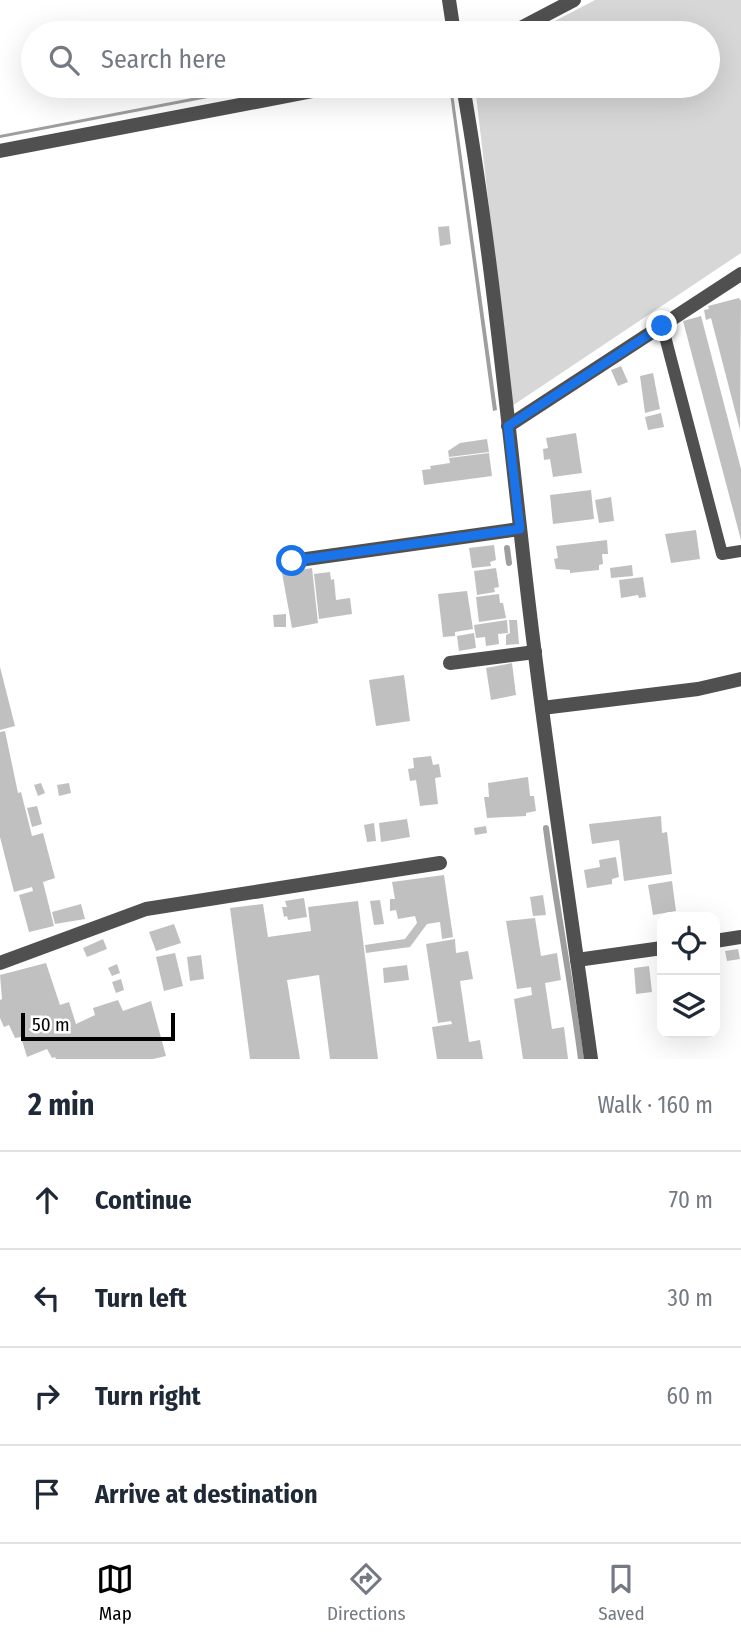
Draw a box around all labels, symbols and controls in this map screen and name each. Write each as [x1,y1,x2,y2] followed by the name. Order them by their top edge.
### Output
[21,21,720,98] search box
[45,41,83,79] icon: search
[101,44,226,75] text: Search here
[646,310,677,341] route end
[276,545,307,576] route start
[657,912,720,1038] map controls
[657,912,720,975] button: locate
[657,975,720,1038] button: layers
[21,1010,175,1042] scale bar
[32,1013,70,1036] text: 50 m
[28,1087,95,1123] text: 2 min
[597,1091,713,1119] text: Walk · 160 m
[28,1181,66,1219] icon: ahead
[95,1185,192,1216] text: Continue
[669,1186,713,1214] text: 70 m
[28,1279,66,1317] icon: left
[95,1283,187,1314] text: Turn left
[668,1284,713,1312] text: 30 m
[28,1377,66,1415] icon: right
[95,1381,201,1412] text: Turn right
[667,1382,713,1410] text: 60 m
[28,1475,66,1513] icon: arrive
[95,1479,318,1510] text: Arrive at destination
[96,1560,134,1625] tab: Map
[327,1560,406,1625] tab: Directions
[598,1560,645,1625] tab: Saved

